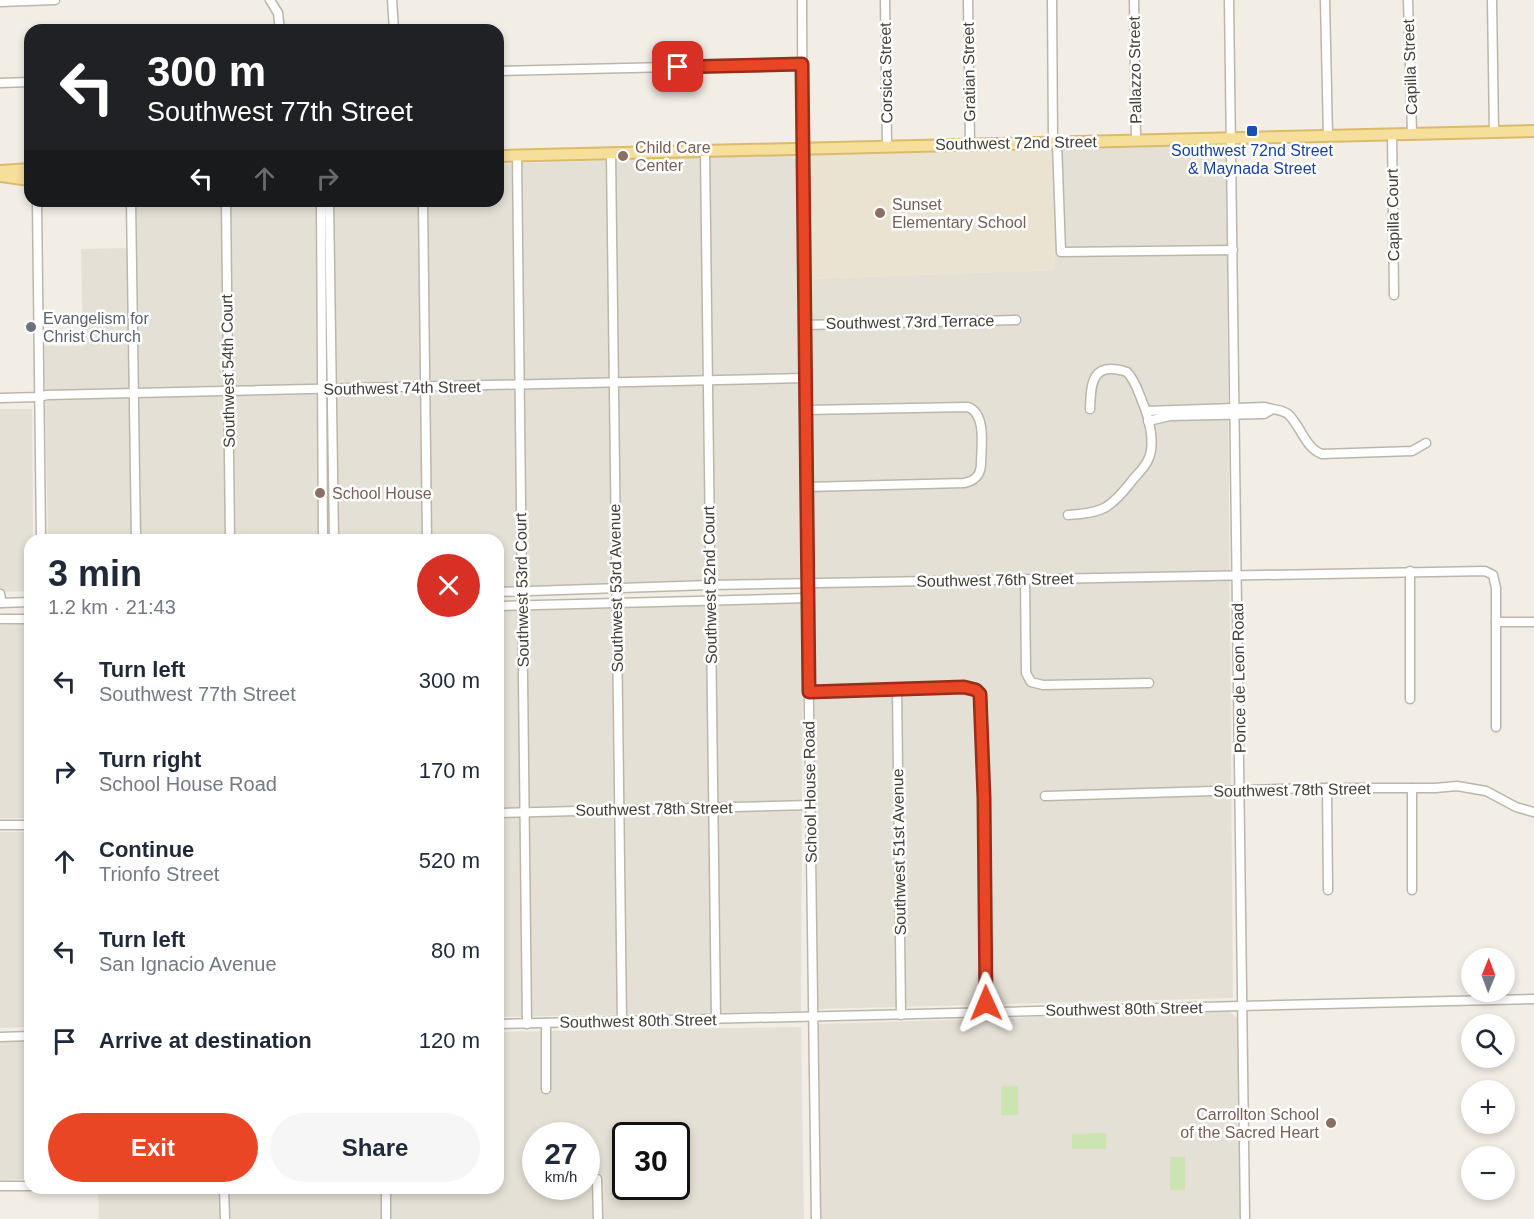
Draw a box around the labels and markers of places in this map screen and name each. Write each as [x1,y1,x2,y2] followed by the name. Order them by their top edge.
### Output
[652,41,703,92] pin
[1245,124,1259,138] marker: Southwest 72nd Street & Maynada Street
[635,139,711,174] place label: Child Care Center
[1171,142,1333,177] place label: Southwest 72nd Street & Maynada Street
[616,149,630,163] marker: Child Care Center
[892,196,1026,231] place label: Sunset Elementary School
[873,206,887,220] marker: Sunset Elementary School
[43,310,149,345] place label: Evangelism for Christ Church
[24,320,38,334] marker: Evangelism for Christ Church
[332,485,432,502] place label: School House
[313,486,327,500] marker: School House
[1180,1106,1320,1141] place label: Carrollton School of the Sacred Heart
[1324,1116,1338,1130] marker: Carrollton School of the Sacred Heart

